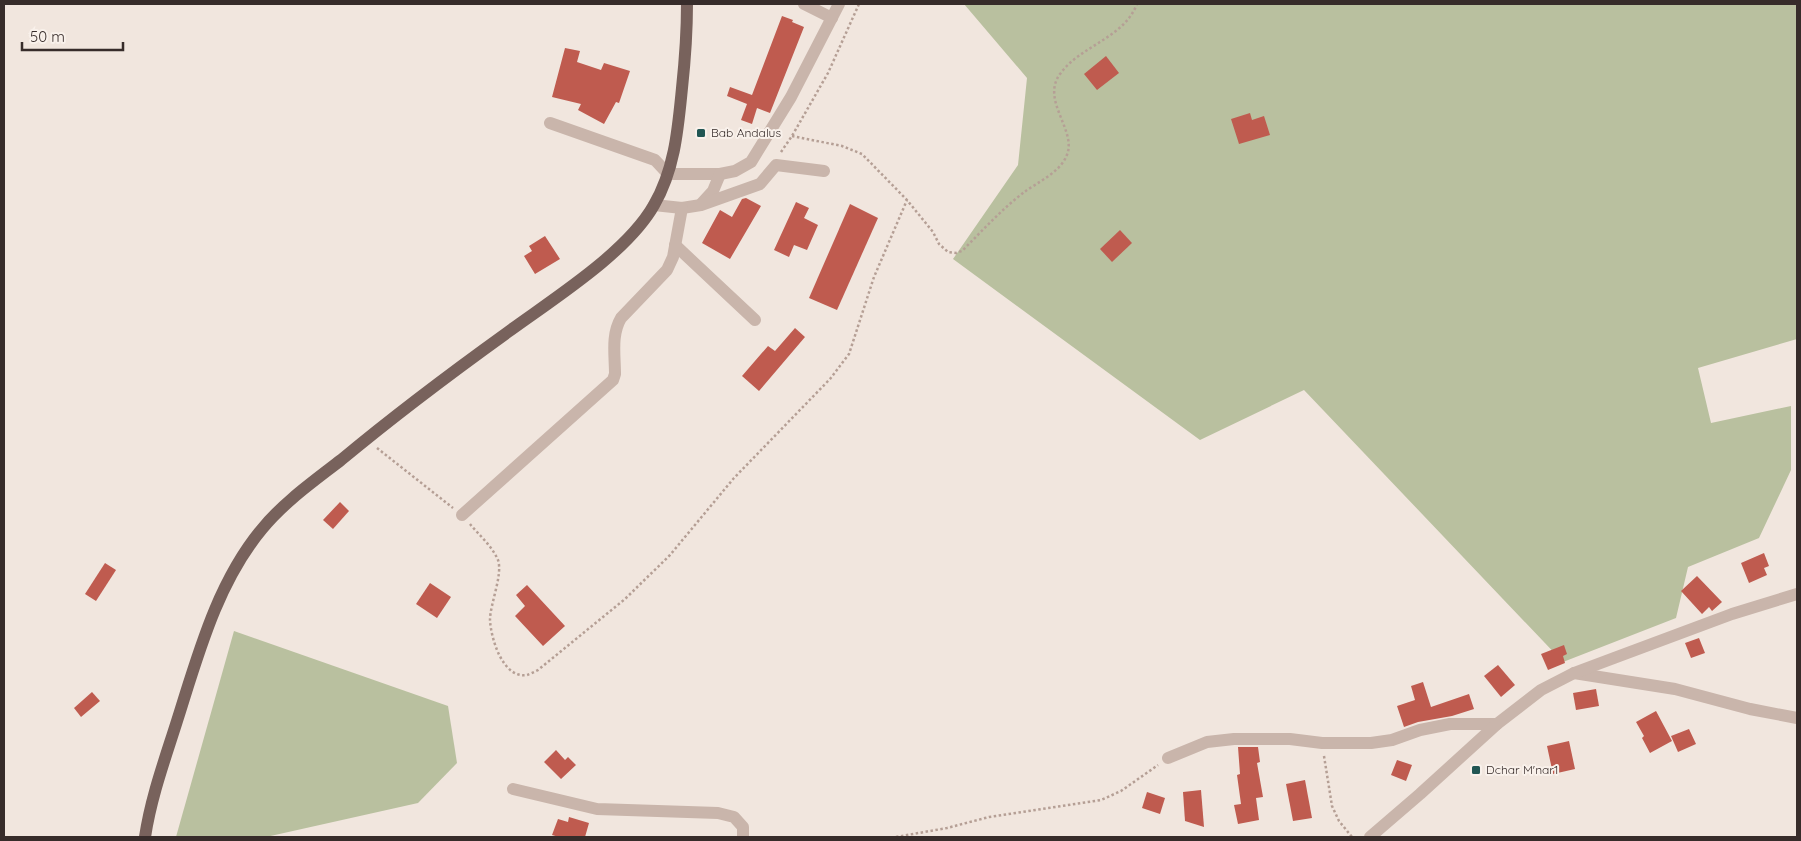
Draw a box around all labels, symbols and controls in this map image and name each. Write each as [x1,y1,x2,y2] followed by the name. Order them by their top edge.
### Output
[22,20,124,52] scale bar
[30,27,65,46] text: 50 m
[711,125,781,140] place label: Bab Andalus
[695,127,707,139] marker: Bab Andalus
[1486,762,1558,777] place label: Dchar M'nar1
[1470,764,1482,776] marker: Dchar M'nar1

